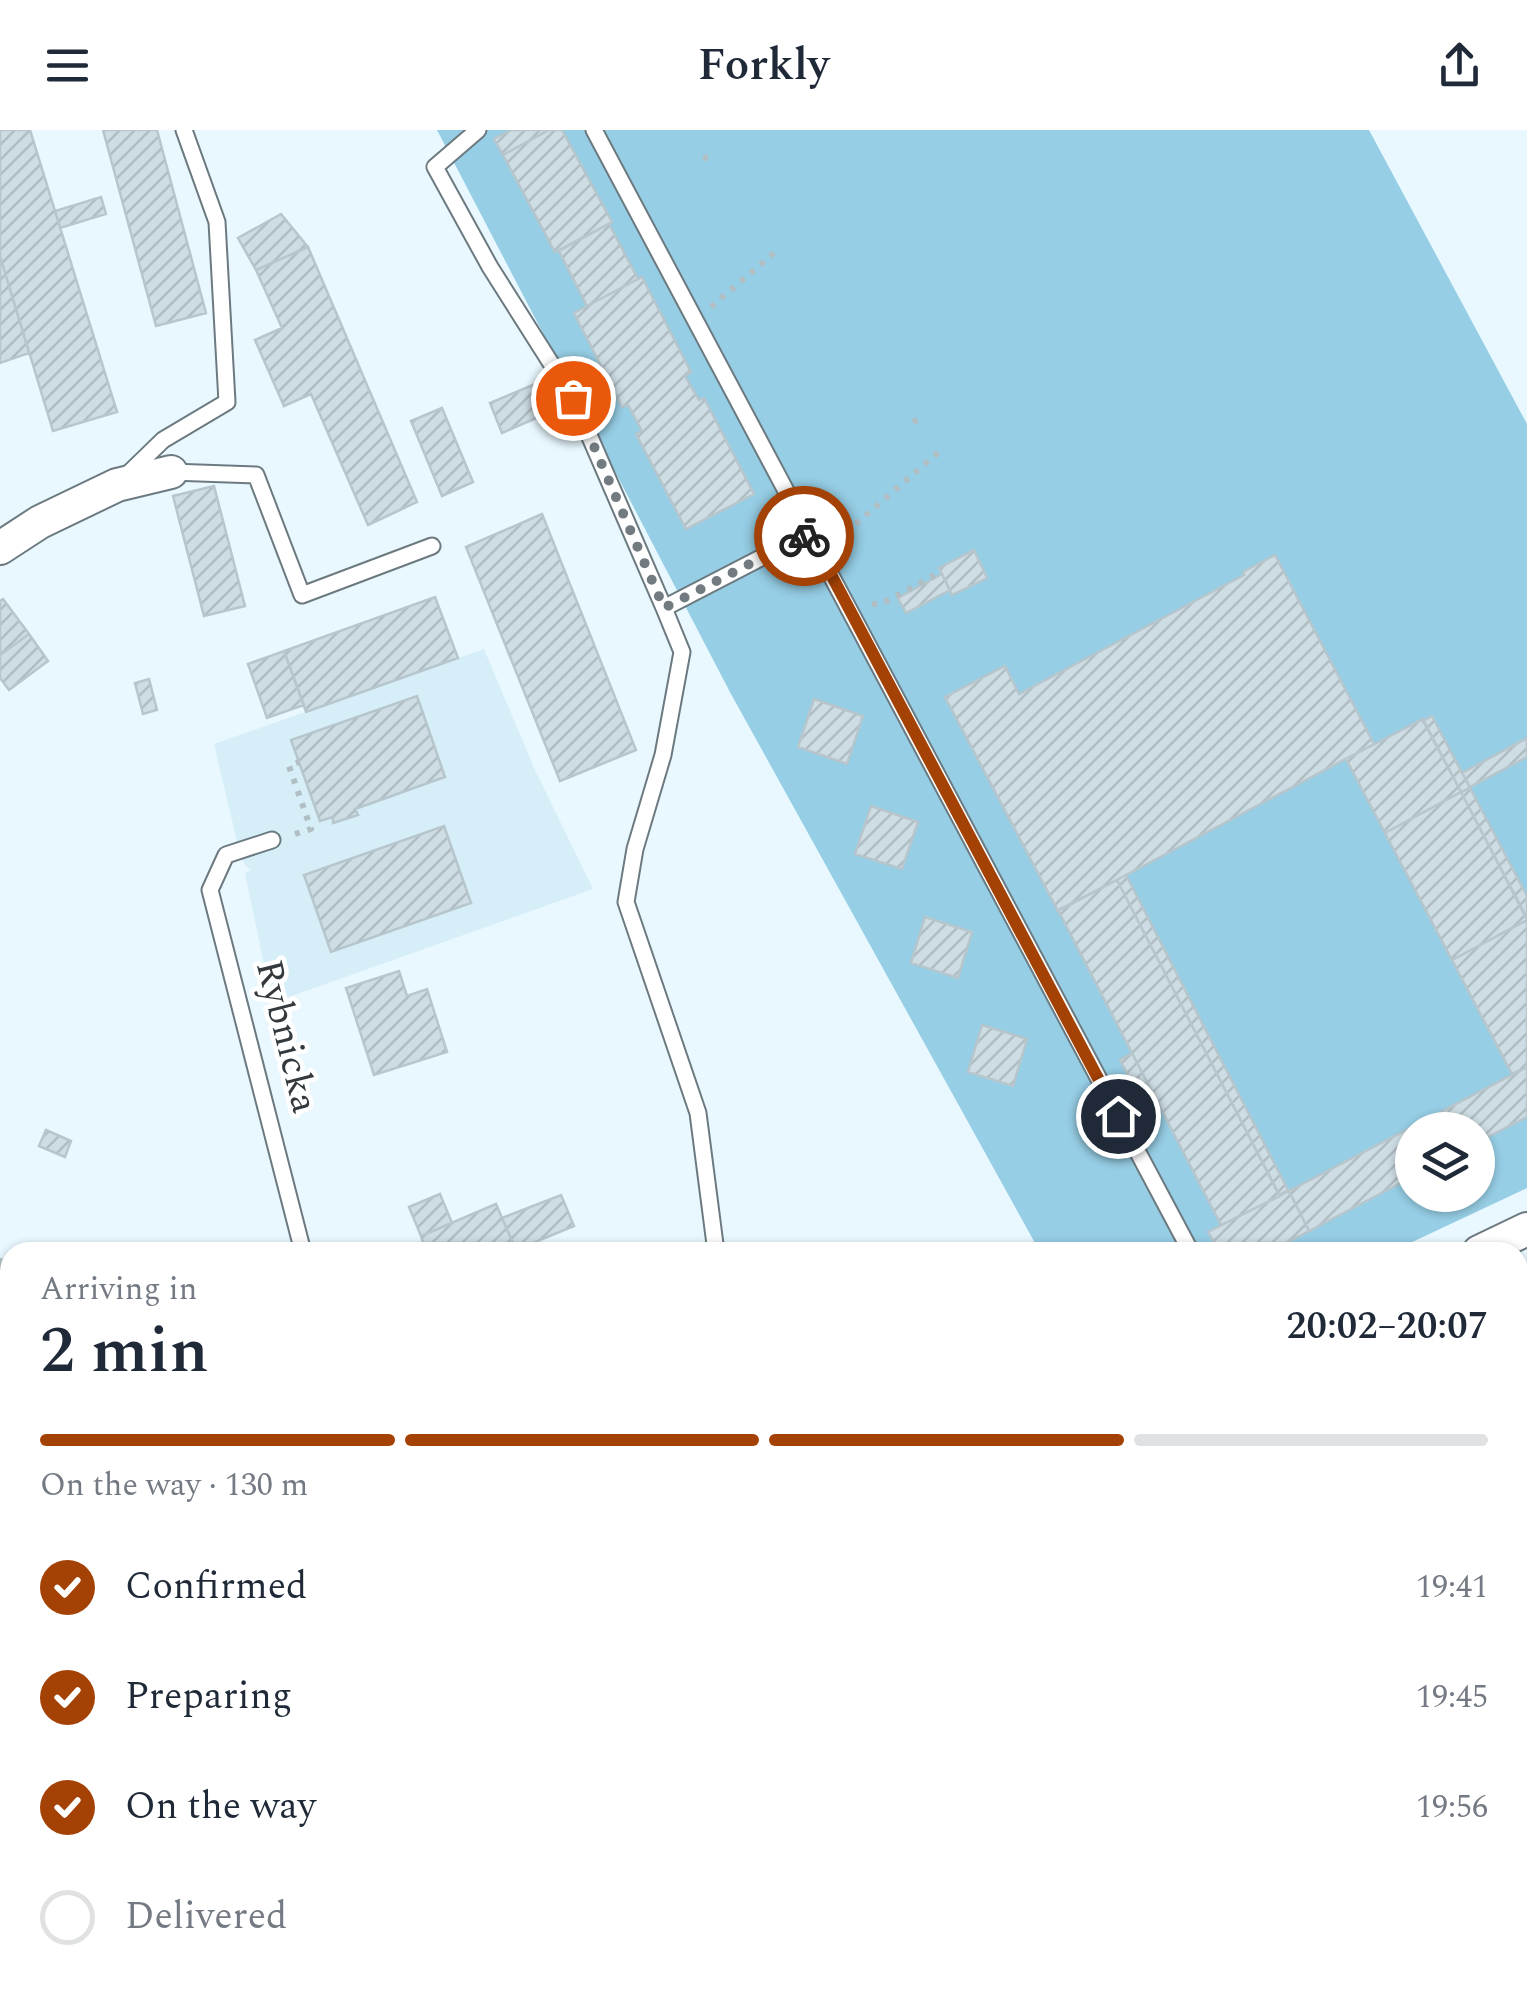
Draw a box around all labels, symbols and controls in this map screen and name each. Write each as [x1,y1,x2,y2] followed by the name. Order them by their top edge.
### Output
[698,31,829,100] text: Forkly
[40,38,95,93] icon: menu
[1432,38,1487,93] icon: share
[531,356,616,441] pin
[546,371,601,426] icon: bag
[754,486,854,586] courier
[777,509,832,564] icon: bike
[239,954,333,1120] street label: Rybnicka
[1076,1074,1161,1159] pin
[1091,1089,1146,1144] icon: home
[1395,1112,1495,1212] map controls
[1395,1112,1495,1212] button: layers
[40,1265,197,1314] text: Arriving in
[1286,1298,1488,1356] text: 20:02–20:07
[40,1302,209,1401] text: 2 min
[40,1461,308,1510] text: On the way · 130 m
[125,1558,307,1616] text: Confirmed
[40,1560,95,1615] icon: check
[1416,1563,1488,1612] text: 19:41
[125,1668,292,1726] text: Preparing
[40,1670,95,1725] icon: check
[1416,1673,1488,1722] text: 19:45
[125,1778,316,1836] text: On the way
[40,1780,95,1835] icon: check
[1416,1783,1488,1832] text: 19:56
[125,1888,287,1946] text: Delivered

